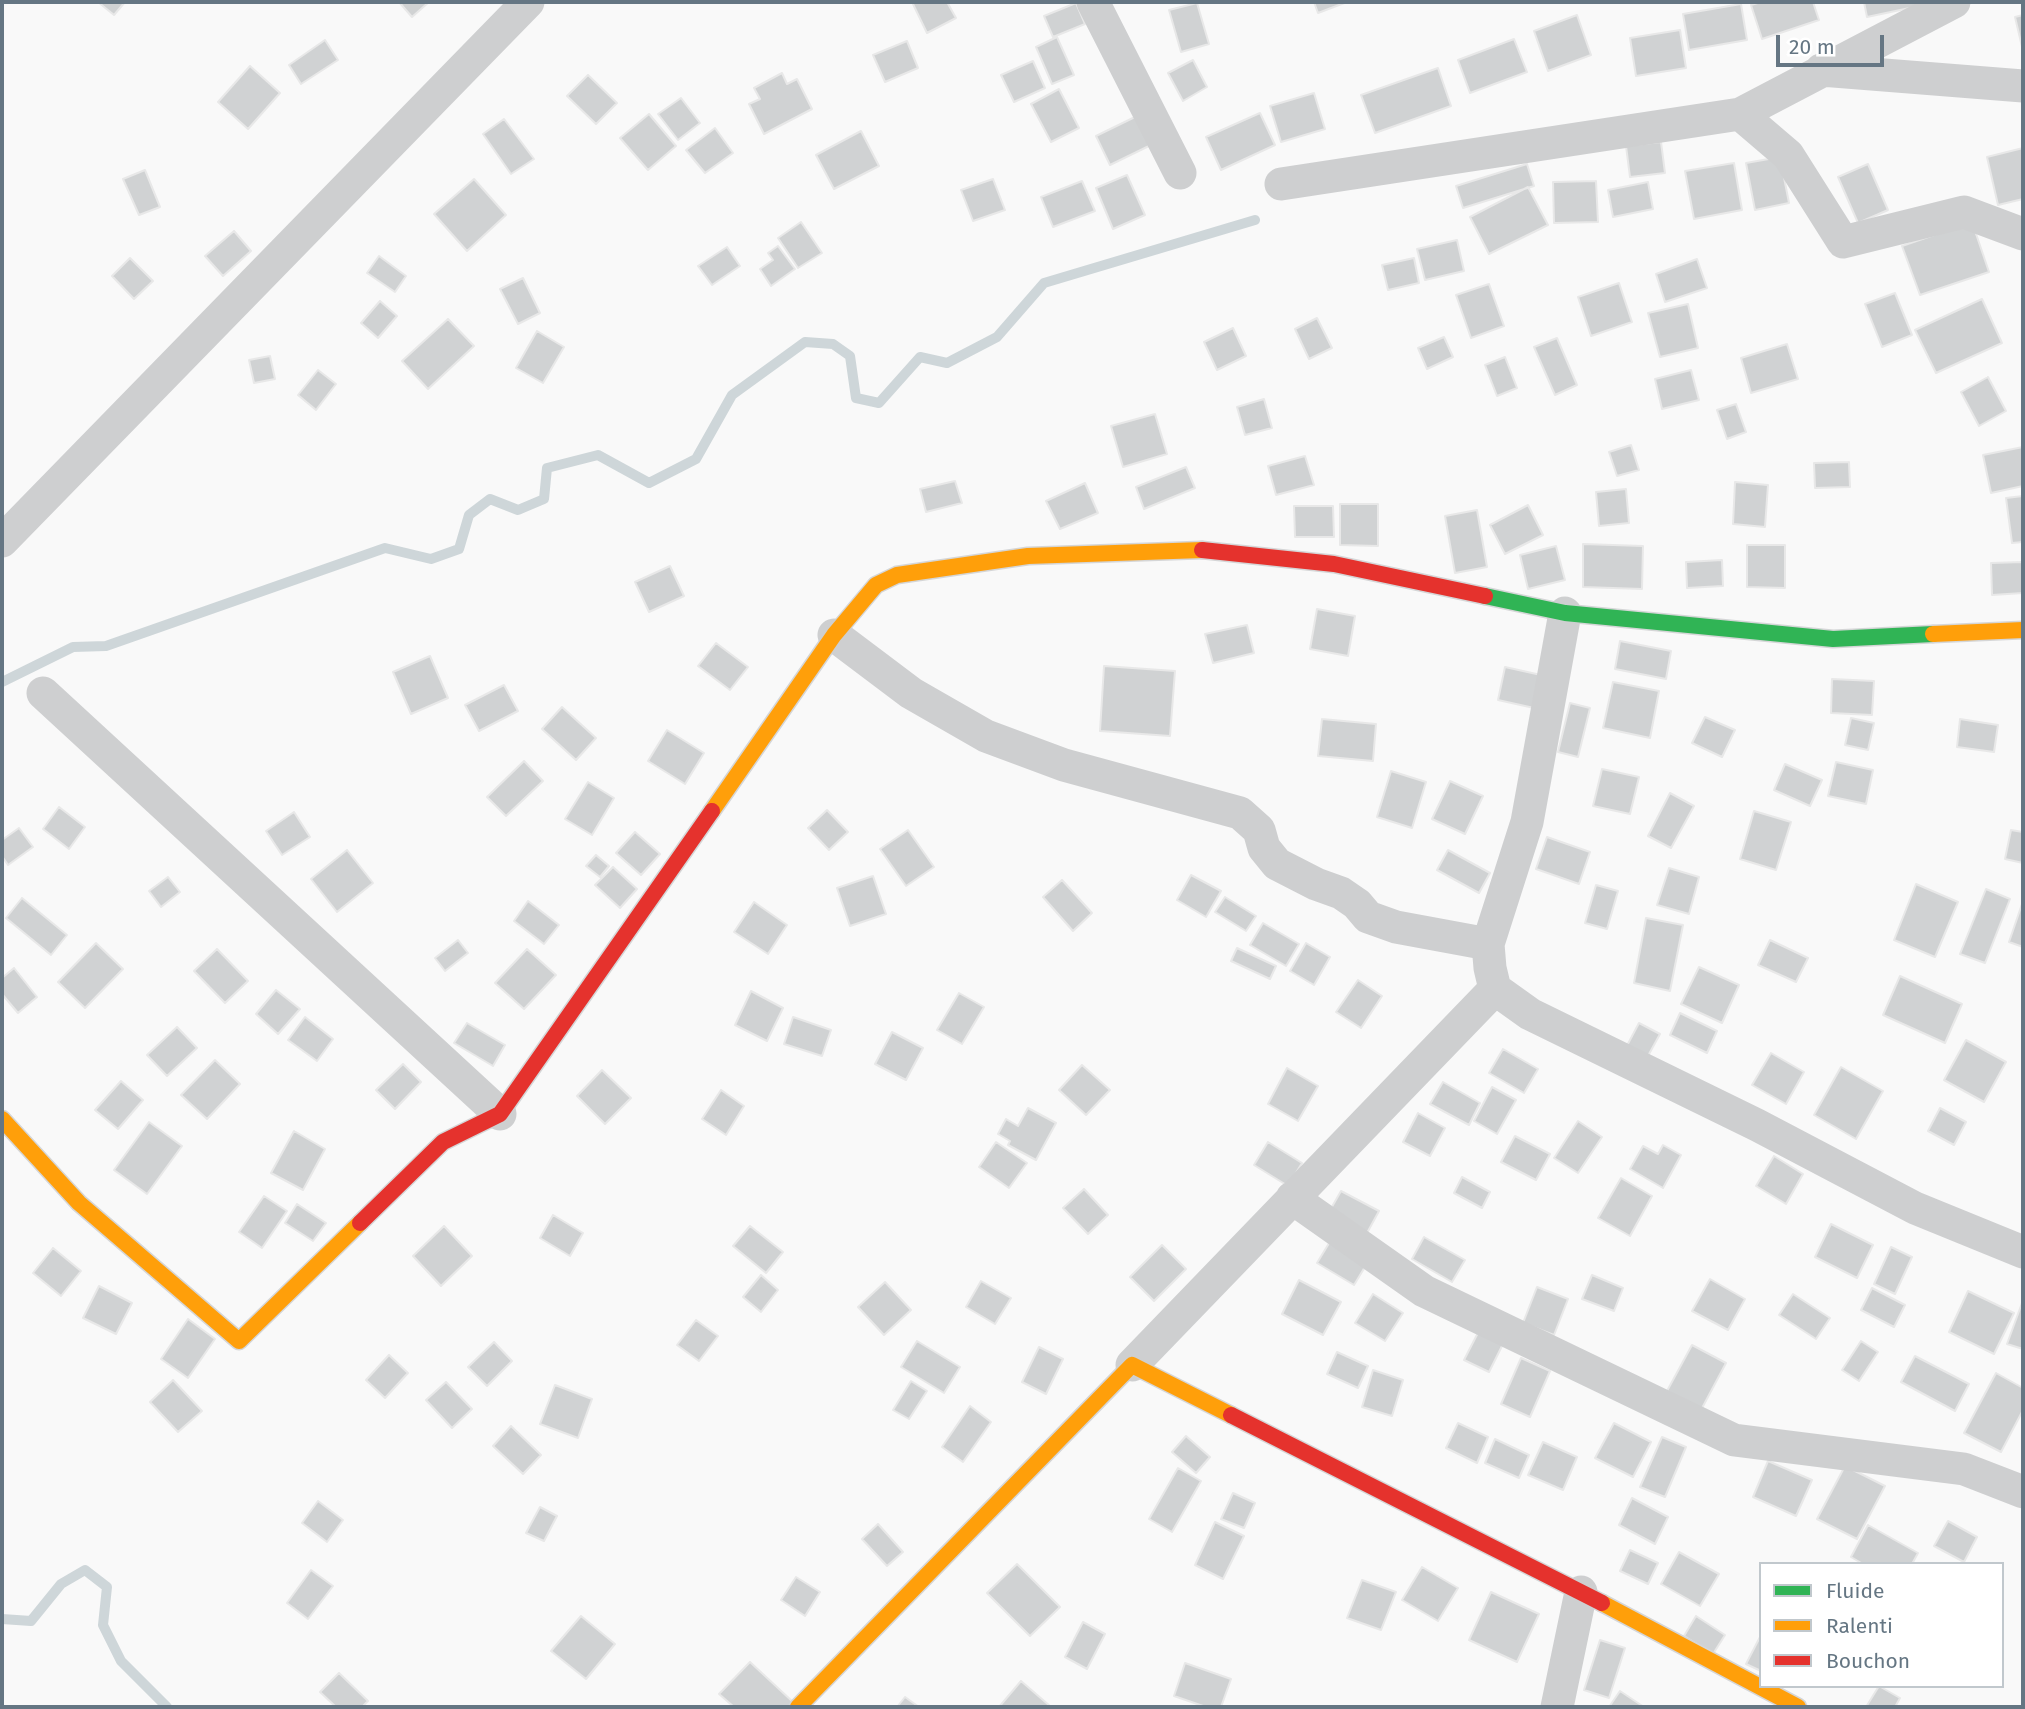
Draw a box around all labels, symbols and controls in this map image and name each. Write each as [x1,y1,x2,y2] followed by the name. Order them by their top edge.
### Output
[1780,21,1888,65] scale bar
[1789,34,1835,60] text: 20 m
[1759,1562,2004,1688] legend
[1826,1578,1884,1604] text: Fluide
[1826,1613,1893,1639] text: Ralenti
[1826,1648,1910,1674] text: Bouchon

